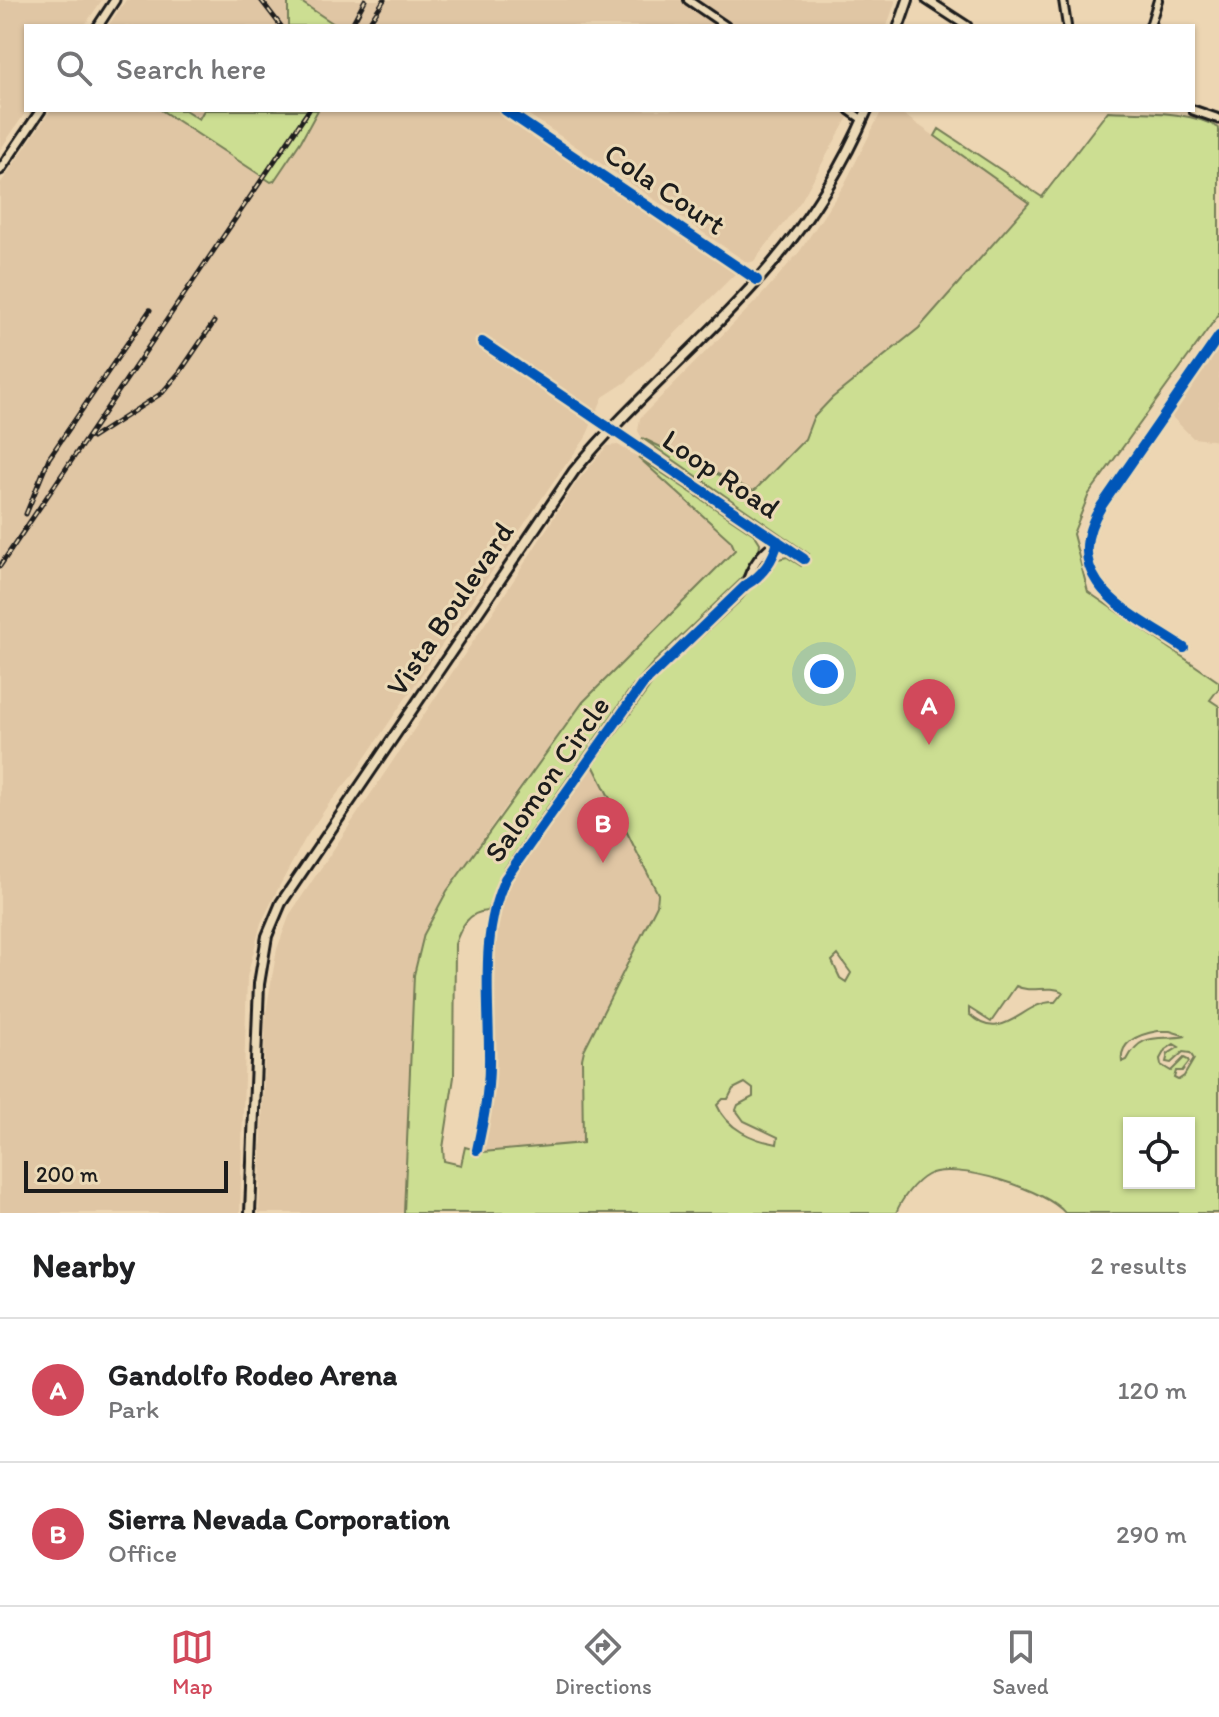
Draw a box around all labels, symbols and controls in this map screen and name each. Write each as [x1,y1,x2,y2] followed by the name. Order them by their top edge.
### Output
[24,24,1195,112] search box
[52,46,96,90] icon: search
[116,50,266,87] text: Search here
[598,135,733,243] street label: Cola Court
[655,421,787,526] street label: Loop Road
[378,515,521,703] street label: Vista Boulevard
[804,654,844,694] your location
[903,679,955,745] pin: A
[476,688,618,869] street label: Salomon Circle
[577,797,629,863] pin: B
[1123,1117,1195,1189] map controls
[1123,1117,1195,1189] button: locate
[24,1157,228,1193] scale bar
[36,1161,98,1188] text: 200 m
[32,1245,135,1286] text: Nearby
[1090,1249,1187,1281] text: 2 results
[108,1356,397,1393] text: Gandolfo Rodeo Arena
[50,1374,66,1406] text: A
[1118,1374,1187,1406] text: 120 m
[108,1393,159,1425] text: Park
[108,1500,450,1537] text: Sierra Nevada Corporation
[50,1518,66,1550] text: B
[1116,1518,1187,1550] text: 290 m
[108,1537,177,1569] text: Office
[170,1625,214,1700] tab: Map
[555,1625,652,1700] tab: Directions
[992,1625,1049,1700] tab: Saved

